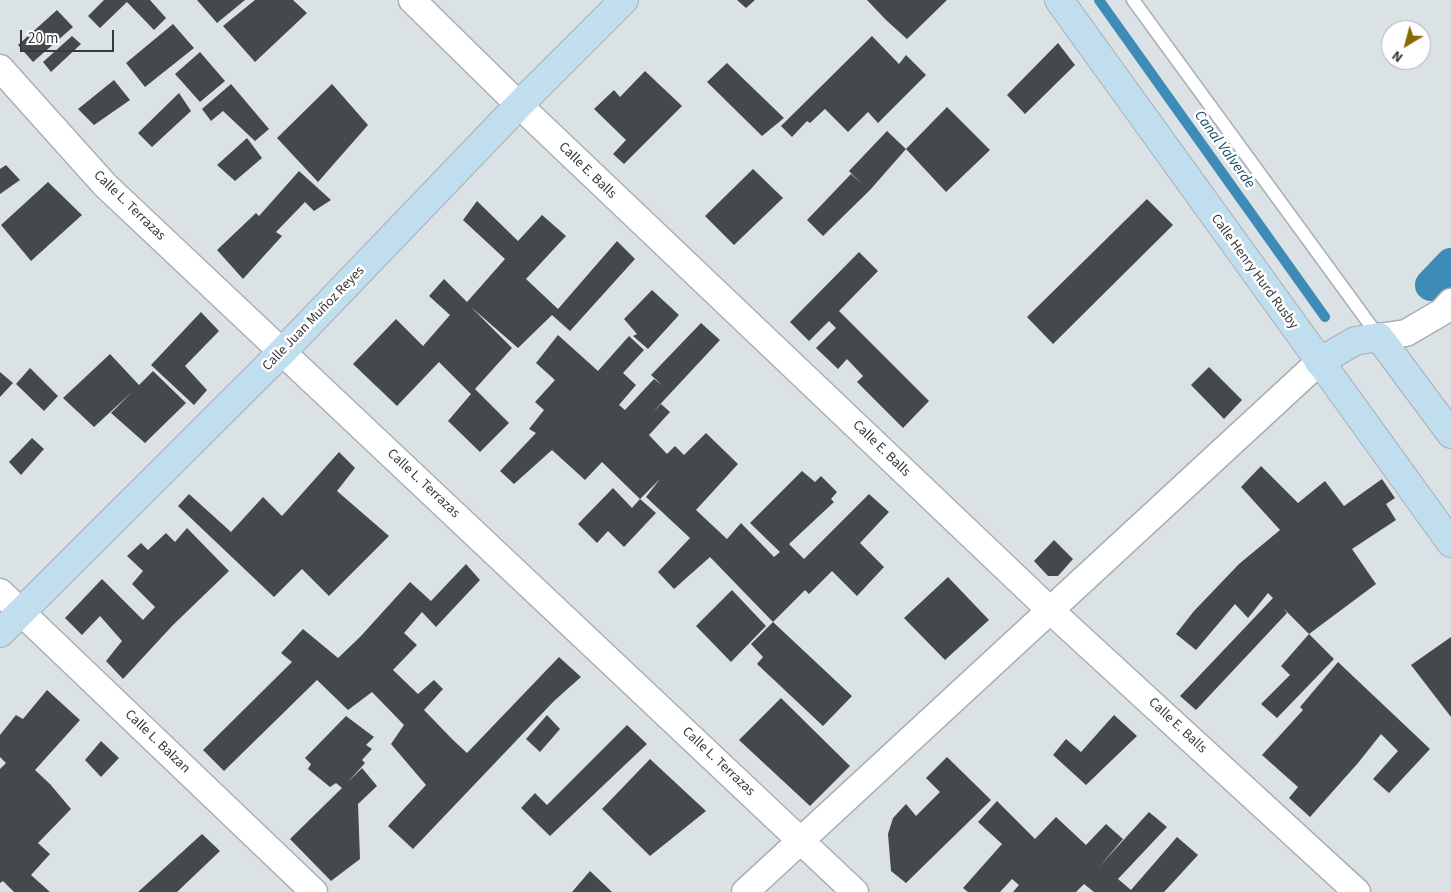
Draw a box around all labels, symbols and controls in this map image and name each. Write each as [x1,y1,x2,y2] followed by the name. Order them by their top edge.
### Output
[22,20,116,52] scale bar
[1381,20,1431,70] north arrow
[28,28,58,49] text: 20 m
[1388,45,1407,67] text: N
[1190,108,1258,192] water label: Canal Valverde
[555,139,619,203] street label: Calle E. Balls
[90,167,168,245] street label: Calle L. Terrazas
[1207,211,1301,333] street label: Calle Henry Hurd Rusby
[259,263,369,375] street label: Calle Juan Muñoz Reyes
[849,417,913,481] street label: Calle E. Balls
[383,446,463,522] street label: Calle L. Terrazas
[1144,695,1210,757] street label: Calle E. Balls
[121,707,193,777] street label: Calle L. Balzan
[678,724,758,800] street label: Calle L. Terrazas

